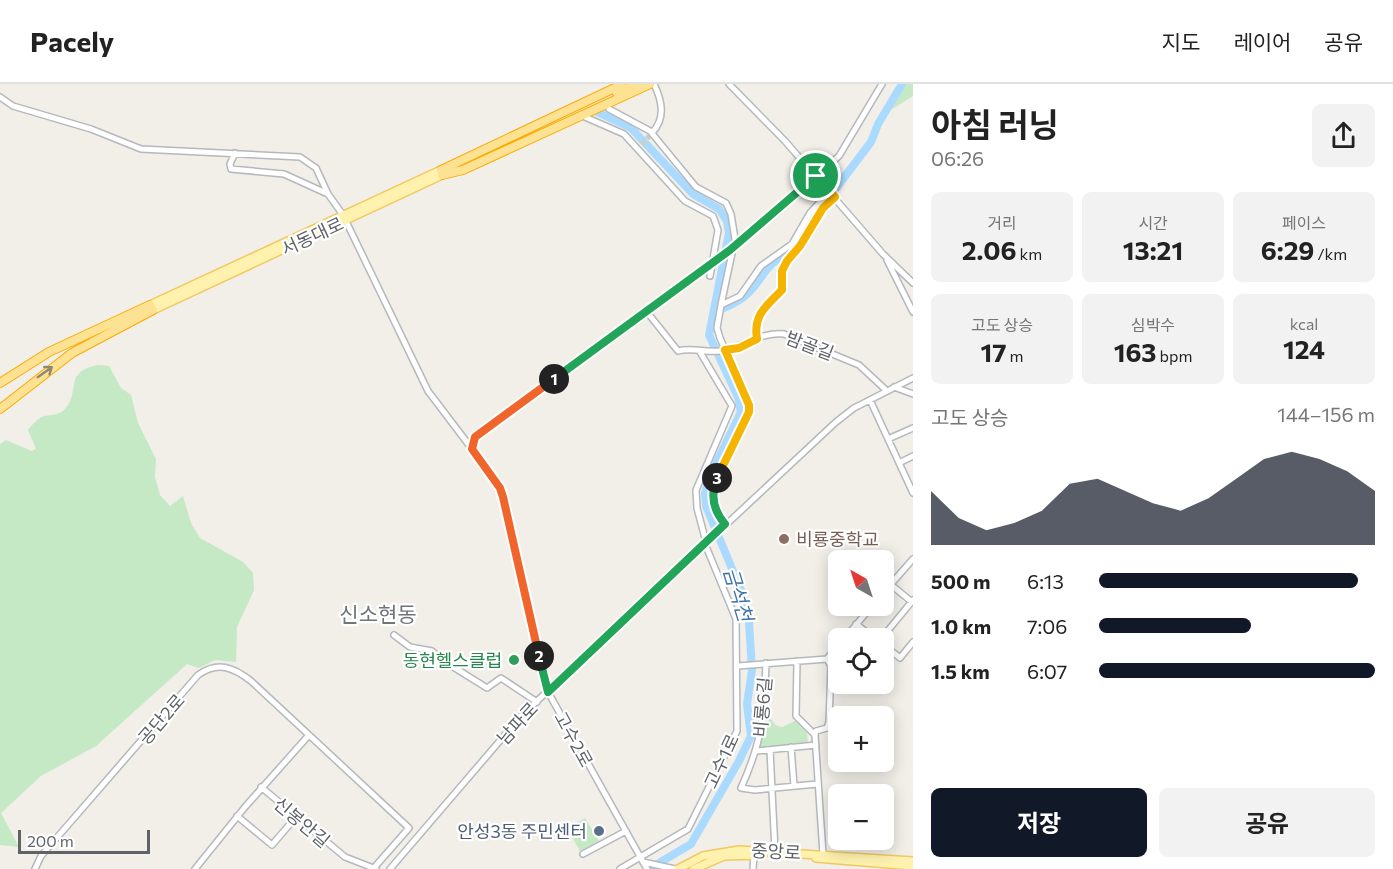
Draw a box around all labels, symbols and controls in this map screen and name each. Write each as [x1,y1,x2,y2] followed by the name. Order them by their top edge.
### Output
[30,24,114,58] text: Pacely
[1162,29,1200,54] text: 지도
[1233,29,1291,54] text: 레이어
[1324,29,1363,54] text: 공유
[931,103,1059,144] text: 아침 러닝
[1312,104,1375,167] button: share
[931,146,984,170] text: 06:26
[790,150,841,201] pin
[799,159,832,192] icon: arrive
[277,212,347,260] street label: 서동대로
[987,213,1017,232] text: 거리
[1138,213,1168,232] text: 시간
[1282,213,1326,232] text: 페이스
[962,234,1016,265] text: 2.06
[1123,234,1183,265] text: 13:21
[1261,234,1314,265] text: 6:29
[1016,244,1042,263] text: km
[1314,244,1347,263] text: /km
[1290,314,1318,333] text: kcal
[971,315,1033,334] text: 고도 상승
[1131,315,1175,334] text: 심박수
[783,326,837,364] street label: 밤골길
[1283,333,1325,364] text: 124
[980,336,1007,367] text: 17
[1114,336,1156,367] text: 163
[1007,346,1024,365] text: m
[1156,346,1192,365] text: bpm
[539,364,569,394] pin: 1
[37,366,53,378] one-way arrow
[550,369,558,388] text: 1
[1277,402,1375,426] text: 144–156 m
[931,405,1008,429] text: 고도 상승
[702,463,732,493] pin: 3
[712,468,722,487] text: 3
[796,528,879,550] place label: 비룡중학교
[777,532,791,546] marker: 비룡중학교
[828,550,894,616] north arrow
[828,550,894,850] map controls
[719,564,759,626] water label: 금석천
[931,569,991,593] text: 500 m
[1027,569,1064,593] text: 6:13
[339,601,417,626] district label: 신소현동
[931,614,991,638] text: 1.0 km
[1027,614,1067,638] text: 7:06
[828,628,894,694] button: locate
[524,641,554,671] pin: 2
[534,646,544,665] text: 2
[403,649,502,671] place label: 동현헬스클럽
[507,653,521,667] marker: 동현헬스클럽
[931,659,990,683] text: 1.5 km
[1027,659,1067,683] text: 6:07
[748,676,776,738] street label: 비룡6길
[133,689,189,749] street label: 공단2로
[492,697,542,749] street label: 남파로
[828,706,894,772] button: +
[550,708,598,770] street label: 고수2로
[699,730,743,792] street label: 고수1로
[828,784,894,850] button: −
[931,788,1147,857] button: 저장
[1159,788,1375,857] button: 공유
[270,792,334,852] street label: 신봉안길
[457,820,587,842] place label: 안성3동 주민센터
[592,824,606,838] marker: 안성3동 주민센터
[18,827,150,854] scale bar
[27,831,74,850] text: 200 m
[751,839,801,863] street label: 중앙로

